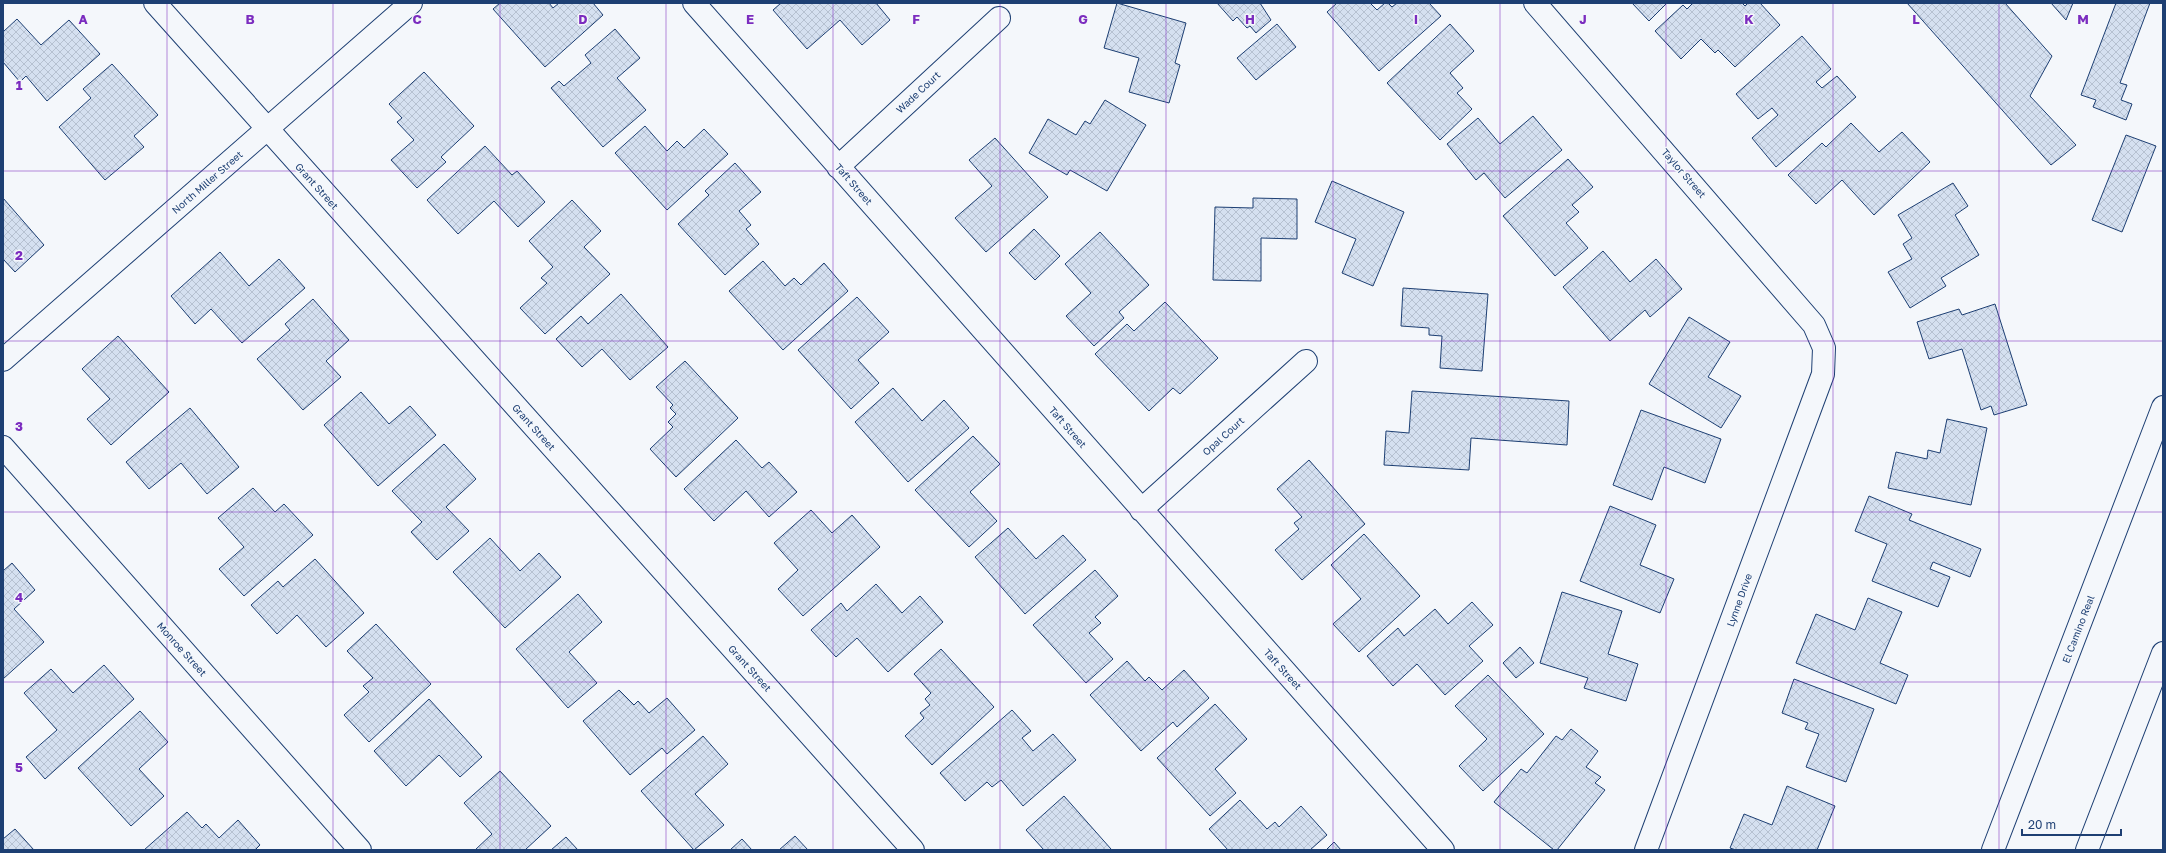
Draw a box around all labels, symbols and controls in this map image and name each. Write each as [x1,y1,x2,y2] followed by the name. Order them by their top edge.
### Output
[78,11,88,27] text: A
[245,11,255,27] text: B
[412,11,422,27] text: C
[578,11,588,27] text: D
[746,11,754,27] text: E
[912,11,920,27] text: F
[1078,11,1088,27] text: G
[1245,11,1255,27] text: H
[1414,11,1418,27] text: I
[1579,11,1587,27] text: J
[1744,11,1754,27] text: K
[1912,11,1920,27] text: L
[2077,11,2089,27] text: M
[893,68,943,116] street label: Wade Court
[16,77,23,93] text: 1
[1659,146,1709,200] street label: Taylor Street
[169,148,245,216] street label: North Miller Street
[293,160,341,212] street label: Grant Street
[833,161,875,207] street label: Taft Street
[15,247,23,263] text: 2
[510,401,558,453] street label: Grant Street
[1047,404,1089,450] street label: Taft Street
[1200,414,1246,458] street label: Opal Court
[15,418,23,434] text: 3
[1724,572,1754,628] street label: Lynne Drive
[15,589,23,605] text: 4
[2060,593,2096,665] street label: El Camino Real
[155,620,209,678] street label: Monroe Street
[726,642,774,694] street label: Grant Street
[1262,646,1304,692] street label: Taft Street
[15,759,23,775] text: 5
[2022,811,2121,837] scale bar
[2028,817,2056,832] text: 20 m

